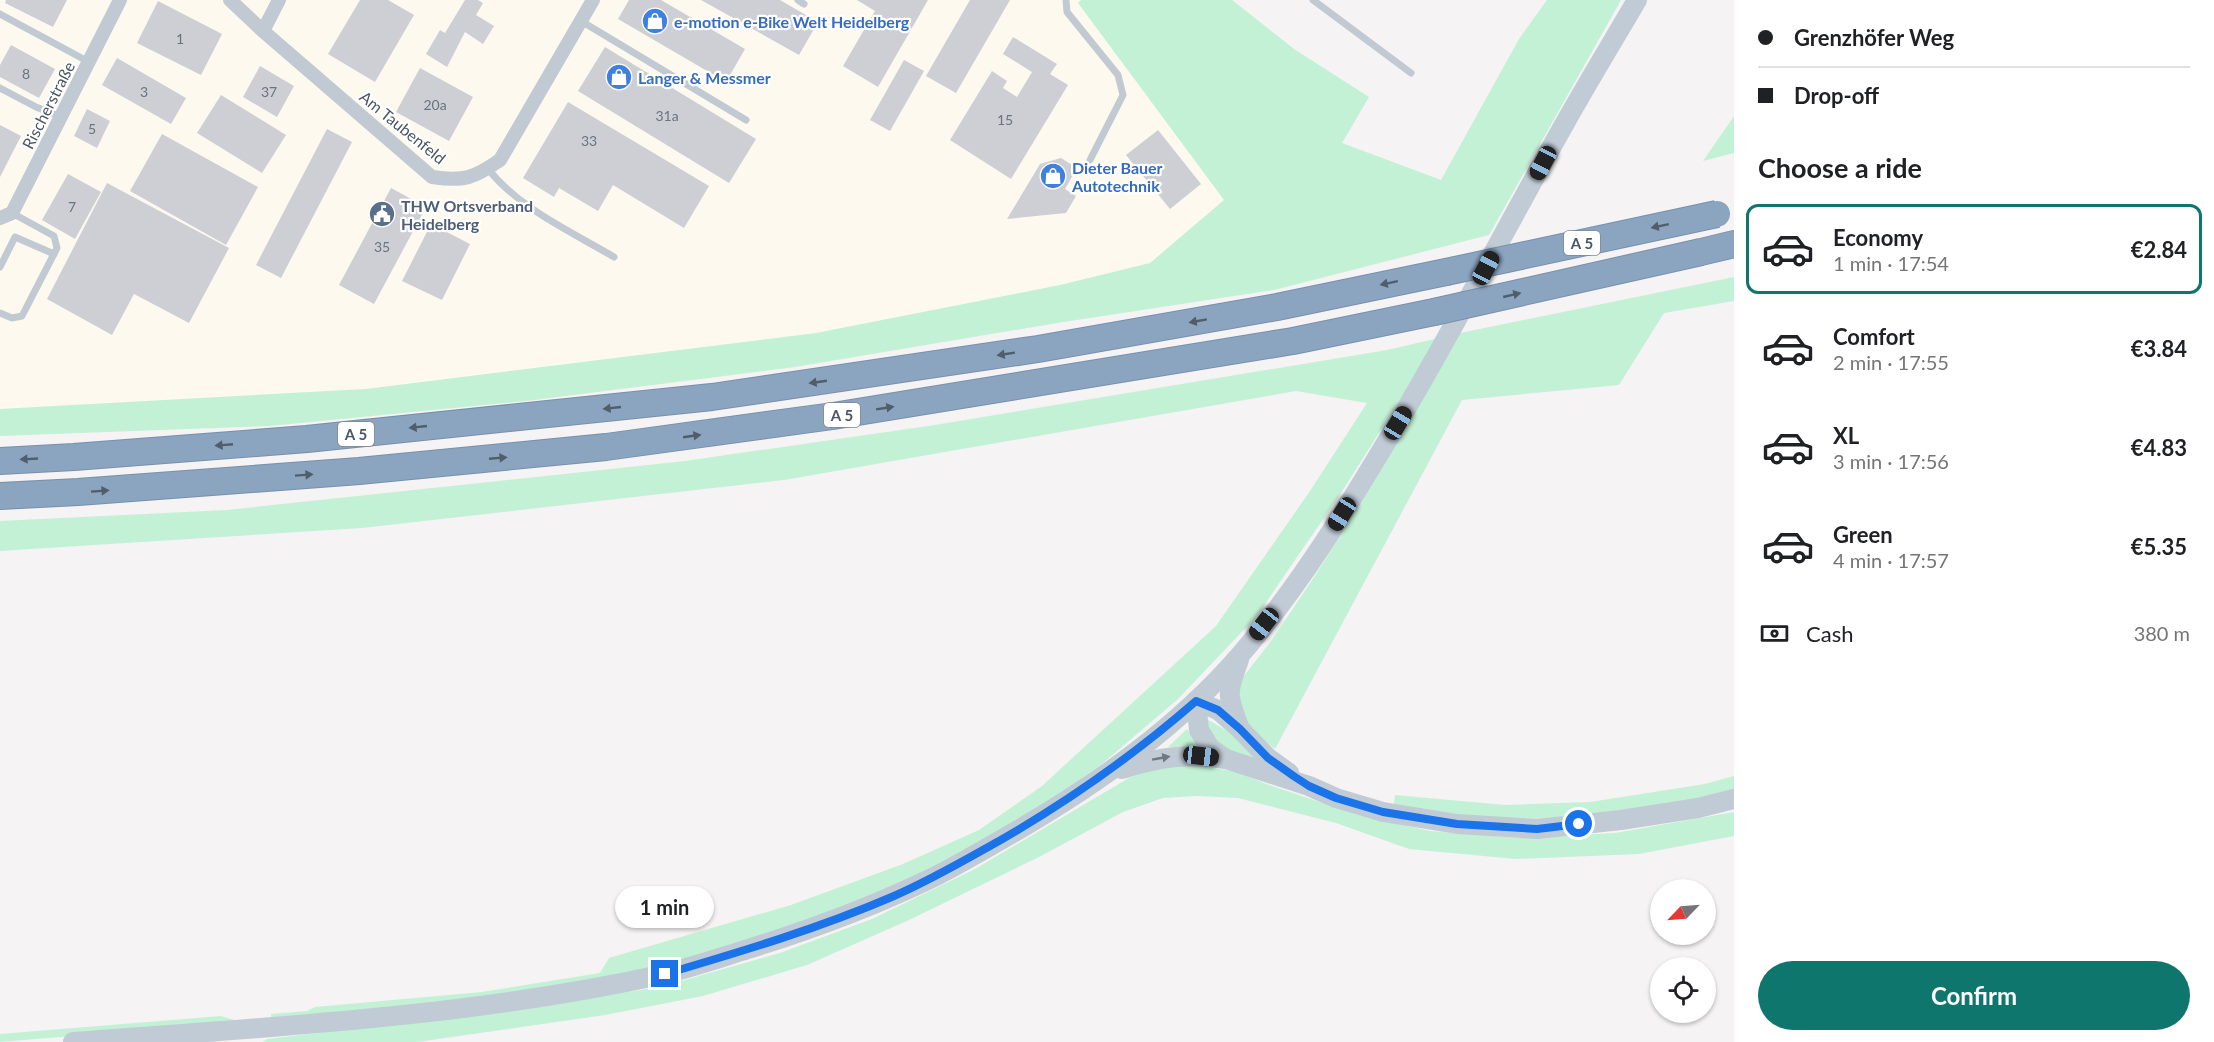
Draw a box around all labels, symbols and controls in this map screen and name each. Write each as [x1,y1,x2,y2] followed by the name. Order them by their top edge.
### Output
[640,6,670,36] shop icon: e-motion e-Bike Welt Heidelberg
[674,12,910,31] place label: e-motion e-Bike Welt Heidelberg
[1794,24,1954,51] text: Grenzhöfer Weg
[176,30,184,47] house number: 1
[18,58,78,152] street label: Rischerstraße
[604,62,634,92] shop icon: Langer & Messmer
[22,65,30,82] house number: 8
[638,68,771,87] place label: Langer & Messmer
[1794,82,1879,109] text: Drop-off
[140,83,148,100] house number: 3
[261,83,277,100] house number: 37
[356,87,450,167] street label: Am Taubenfeld
[423,96,447,113] house number: 20a
[655,107,679,124] house number: 31a
[997,111,1013,128] house number: 15
[88,120,96,137] house number: 5
[581,132,597,149] house number: 33
[1527,143,1559,183] car
[1758,151,1922,184] text: Choose a ride
[1071,158,1163,195] place label: Dieter Bauer Autotechnik
[1038,161,1068,191] shop icon: Dieter Bauer Autotechnik
[401,196,533,233] place label: THW Ortsverband Heidelberg
[68,198,76,215] house number: 7
[367,199,397,229] public building icon: THW Ortsverband Heidelberg
[1650,222,1669,232] one-way arrow
[1761,222,1815,276] icon: car
[1833,224,1923,251] text: Economy
[1564,231,1600,255] road number: A 5
[2131,236,2187,263] text: €2.84
[374,238,390,255] house number: 35
[1470,248,1502,288] car
[1833,251,1949,275] text: 1 min · 17:54
[1379,279,1398,288] one-way arrow
[1503,289,1521,299] one-way arrow
[1188,317,1207,326] one-way arrow
[1761,321,1815,375] icon: car
[1833,323,1915,350] text: Comfort
[2131,335,2187,362] text: €3.84
[996,350,1015,359] one-way arrow
[1833,350,1949,374] text: 2 min · 17:55
[808,377,827,386] one-way arrow
[602,403,621,413] one-way arrow
[824,403,860,427] road number: A 5
[875,403,894,412] one-way arrow
[1381,403,1415,443] car
[1761,420,1815,474] icon: car
[338,422,374,446] road number: A 5
[1833,422,1859,449] text: XL
[408,423,427,432] one-way arrow
[682,431,701,440] one-way arrow
[2131,434,2187,461] text: €4.83
[214,440,233,450] one-way arrow
[1833,449,1949,473] text: 3 min · 17:56
[488,453,507,463] one-way arrow
[20,455,39,464] one-way arrow
[294,470,313,480] one-way arrow
[91,486,110,496] one-way arrow
[1325,494,1359,534] car
[1761,519,1815,573] icon: car
[1833,521,1893,548] text: Green
[2131,533,2187,560] text: €5.35
[1833,548,1949,572] text: 4 min · 17:57
[1246,604,1282,644] car
[1758,617,1791,650] icon: cash
[1806,620,1853,647] text: Cash
[2134,621,2190,645] text: 380 m
[1182,745,1220,767] car
[1152,753,1171,762] one-way arrow
[1565,810,1592,837] route start
[1650,879,1716,945] north arrow
[1650,879,1716,1023] map controls
[616,887,714,929] callout: 1 min
[640,895,689,919] text: 1 min
[1650,957,1716,1023] button: locate
[651,960,678,987] route end
[1758,961,2190,1030] button: Confirm

